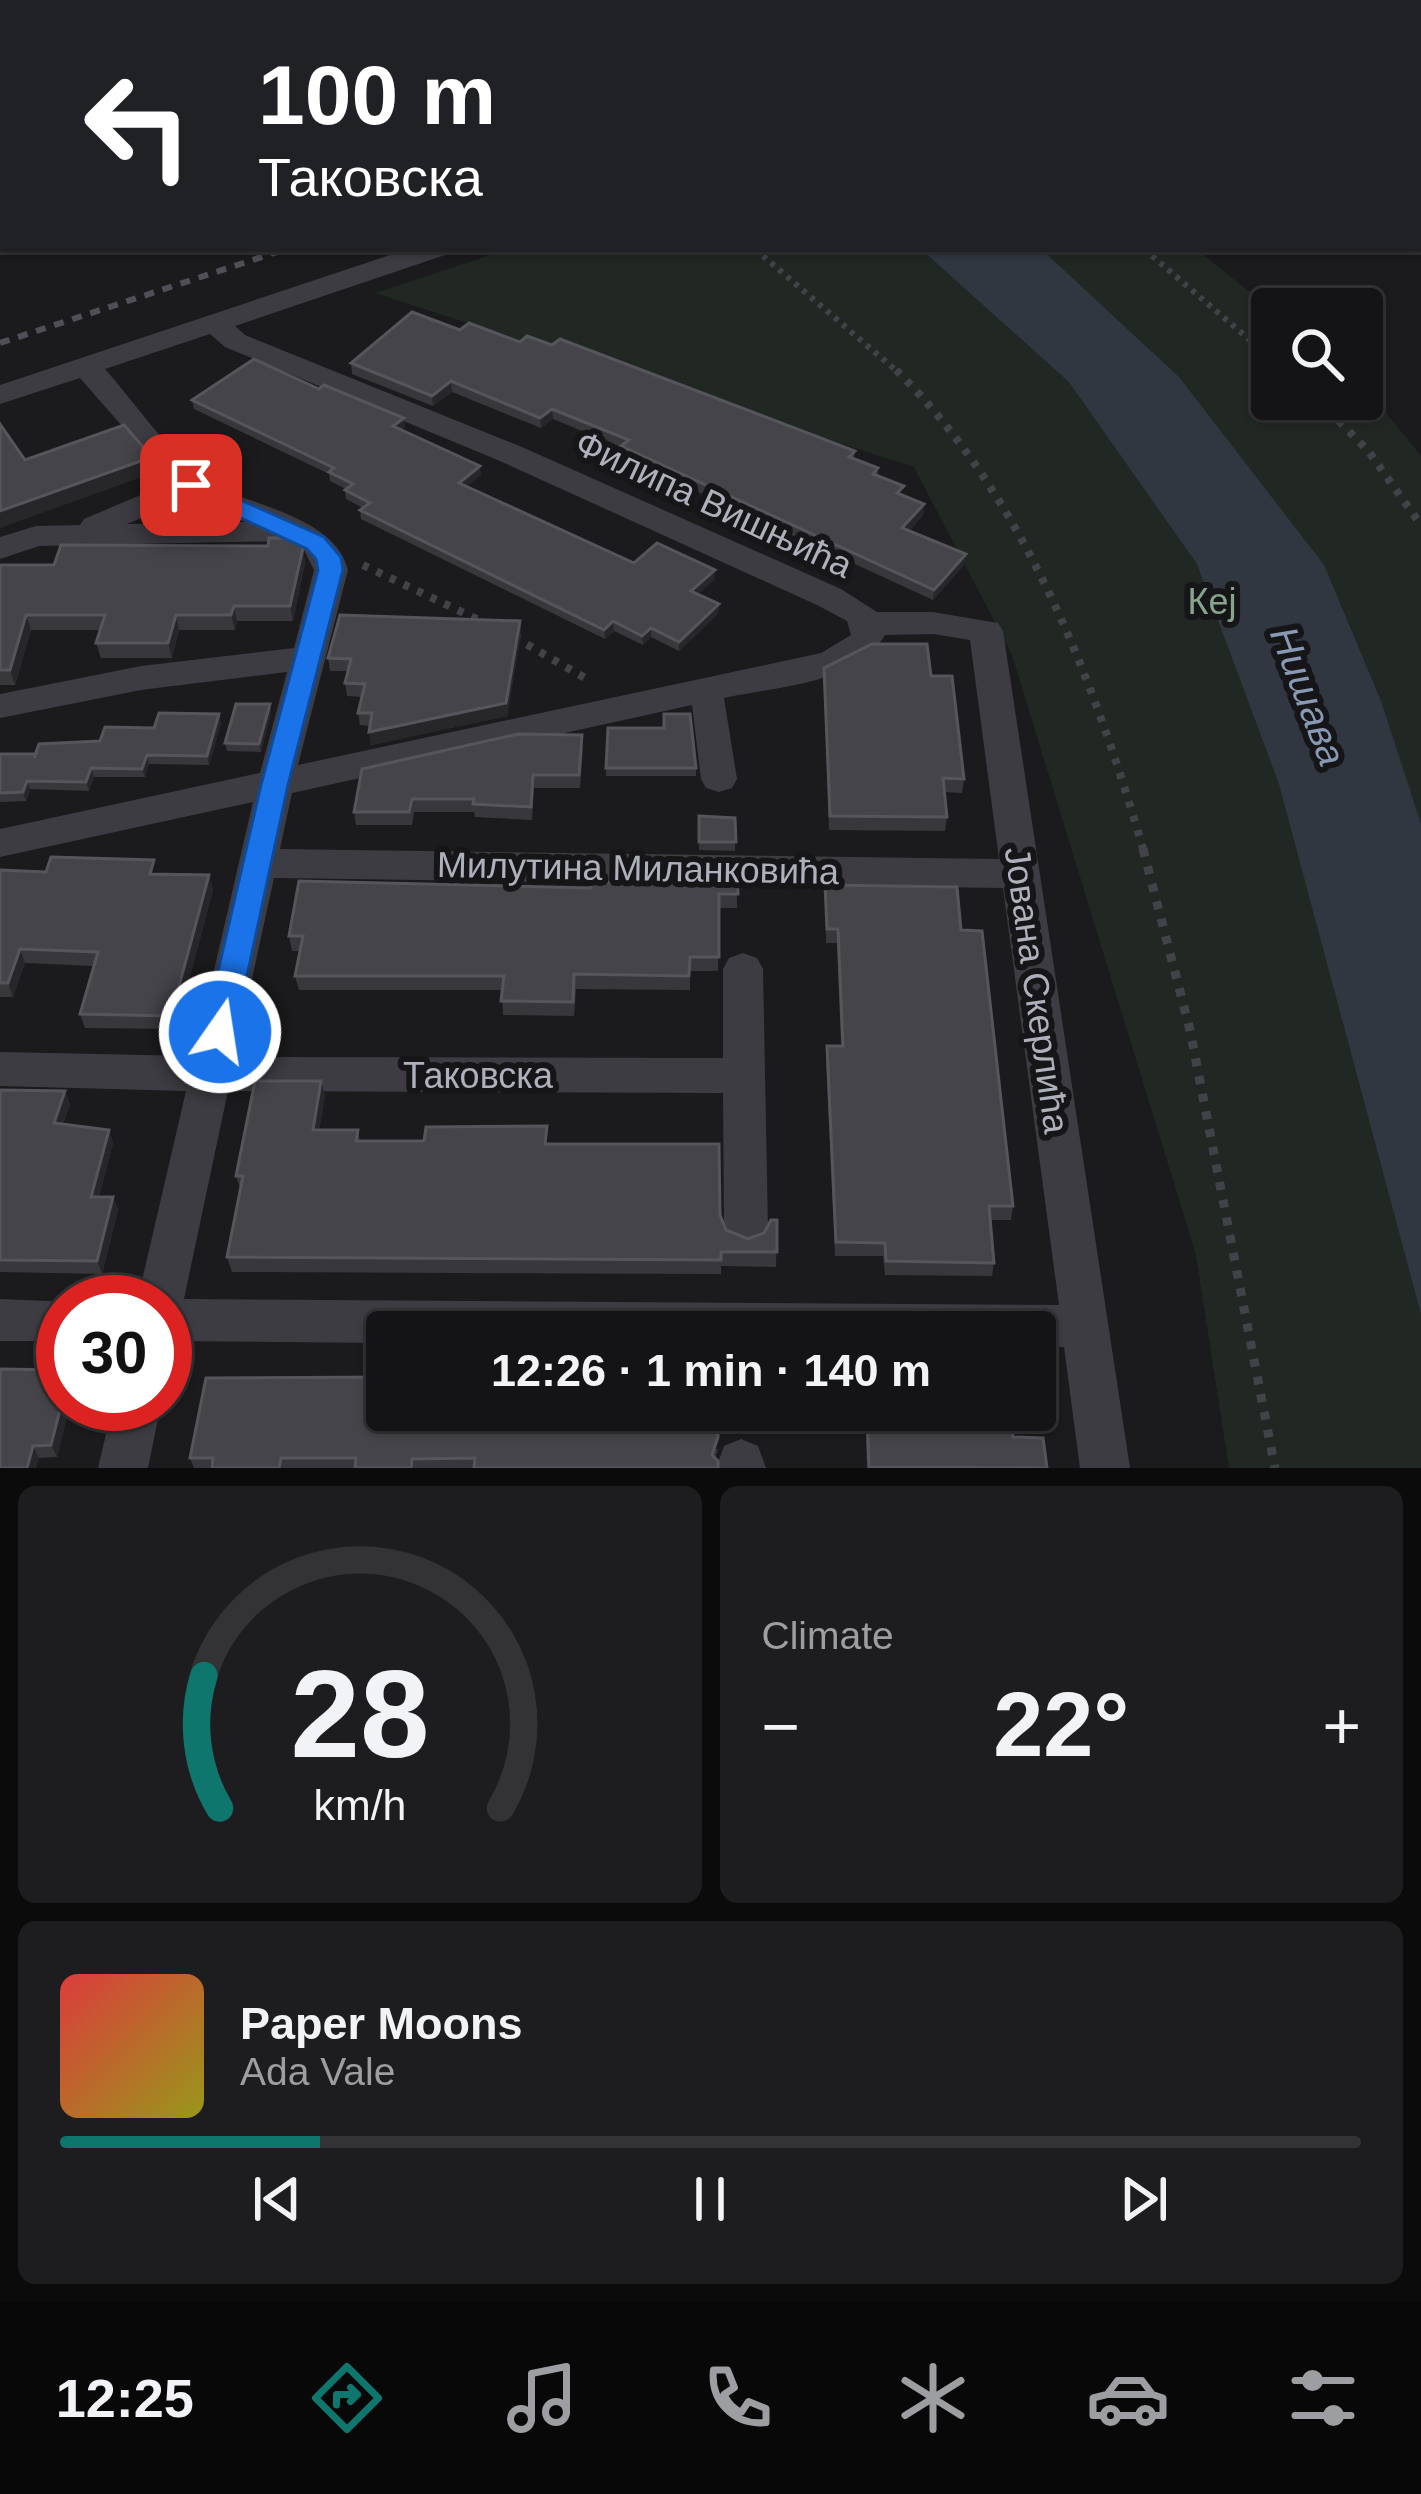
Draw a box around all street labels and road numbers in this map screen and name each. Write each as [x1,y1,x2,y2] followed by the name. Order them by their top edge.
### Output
[569,422,860,586] street label: Филипа Вишњића
[437,844,840,892] street label: Милутина Миланковића
[997,844,1078,1137] street label: Јована Скерлића
[403,1055,554,1096] street label: Таковска

